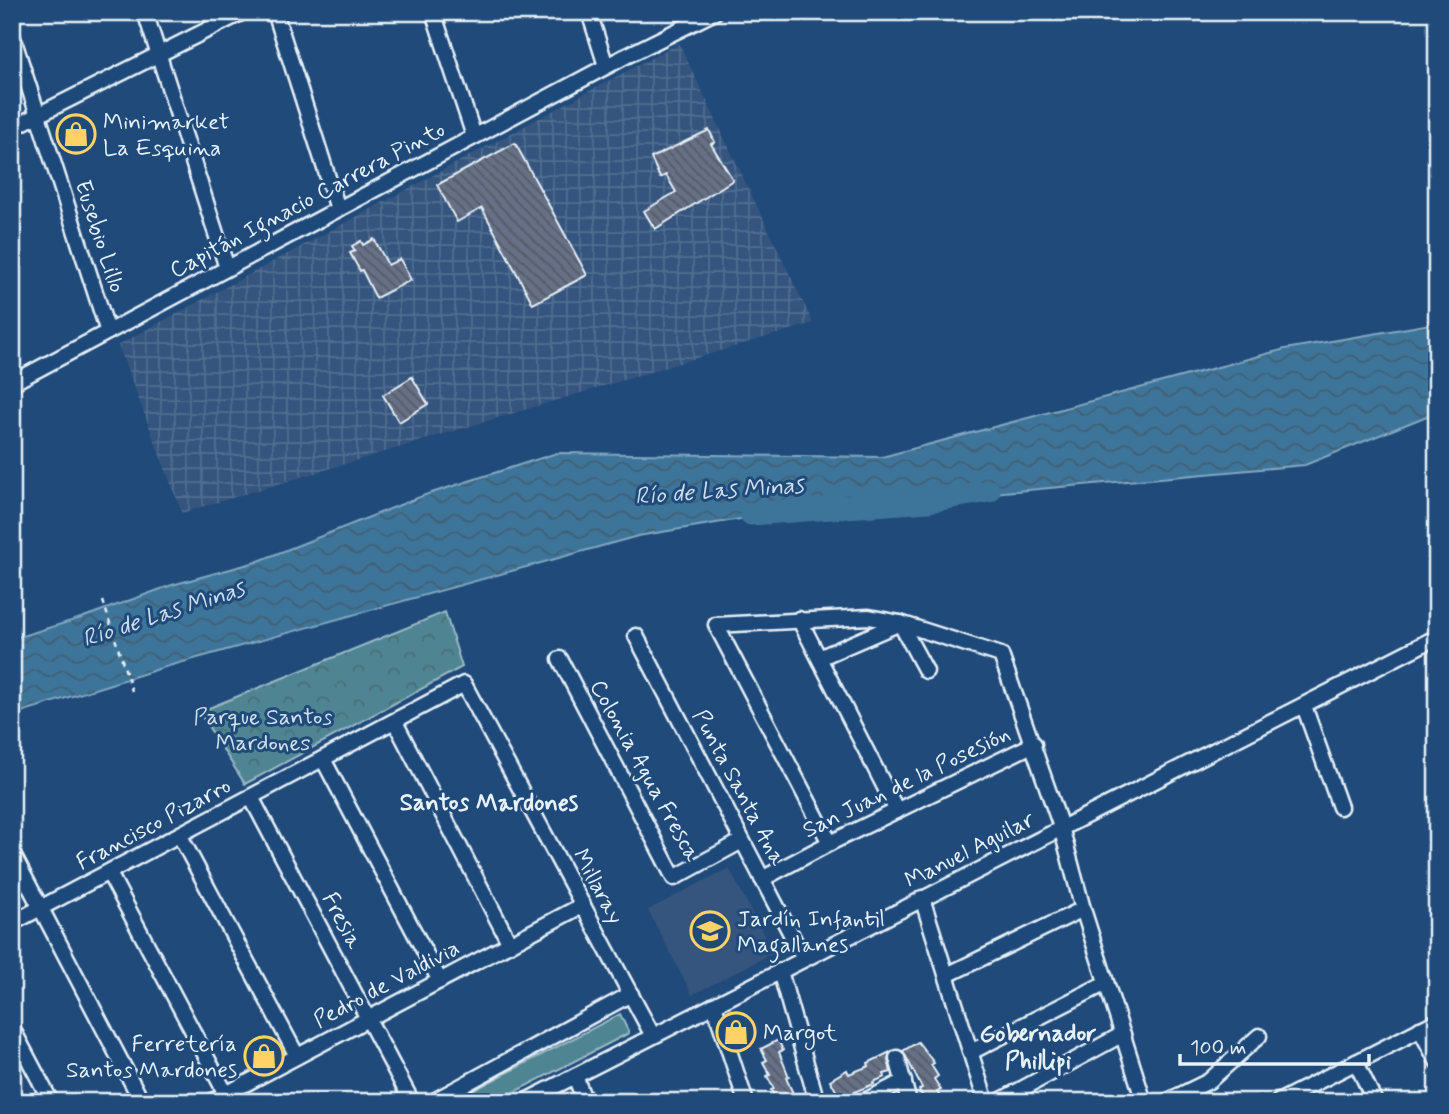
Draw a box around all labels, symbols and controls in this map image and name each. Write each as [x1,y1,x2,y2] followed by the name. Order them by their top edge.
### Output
[103,108,229,164] place label: Minimarket La Esquina
[55,113,97,155] shop icon: Minimarket La Esquina
[165,115,452,288] street label: Capitán Ignacio Carrera Pinto
[67,177,131,297] street label: Eusebio Lillo
[634,470,807,513] water label: Río de Las Minas
[78,573,251,655] water label: Río de Las Minas
[582,675,707,867] street label: Colonia Agua Fresca
[194,703,332,759] park label: Parque Santos Mardones
[684,705,792,871] street label: Punta Santa Ana
[798,719,1016,846] street label: San Juan de la Posesión
[71,771,236,878] street label: Francisco Pizarro
[400,788,579,819] district label: Santos Mardones
[900,805,1040,896] street label: Manuel Aguilar
[565,844,630,930] street label: Millaray
[314,887,369,955] street label: Fresia
[737,905,885,963] place label: Jardín Infantil Magallanes
[689,910,731,952] school or university icon: Jardín Infantil Magallanes
[309,934,465,1036] street label: Pedro de Valdivia
[715,1011,757,1053] shop icon: Margot
[763,1019,838,1051] place label: Margot
[980,1019,1096,1078] district label: Gobernador Phillipi
[1180,1023,1368,1067] scale bar
[66,1030,237,1086] place label: Ferretería Santos Mardones
[1190,1034,1246,1062] text: 100 m
[243,1035,285,1077] shop icon: Ferretería Santos Mardones

